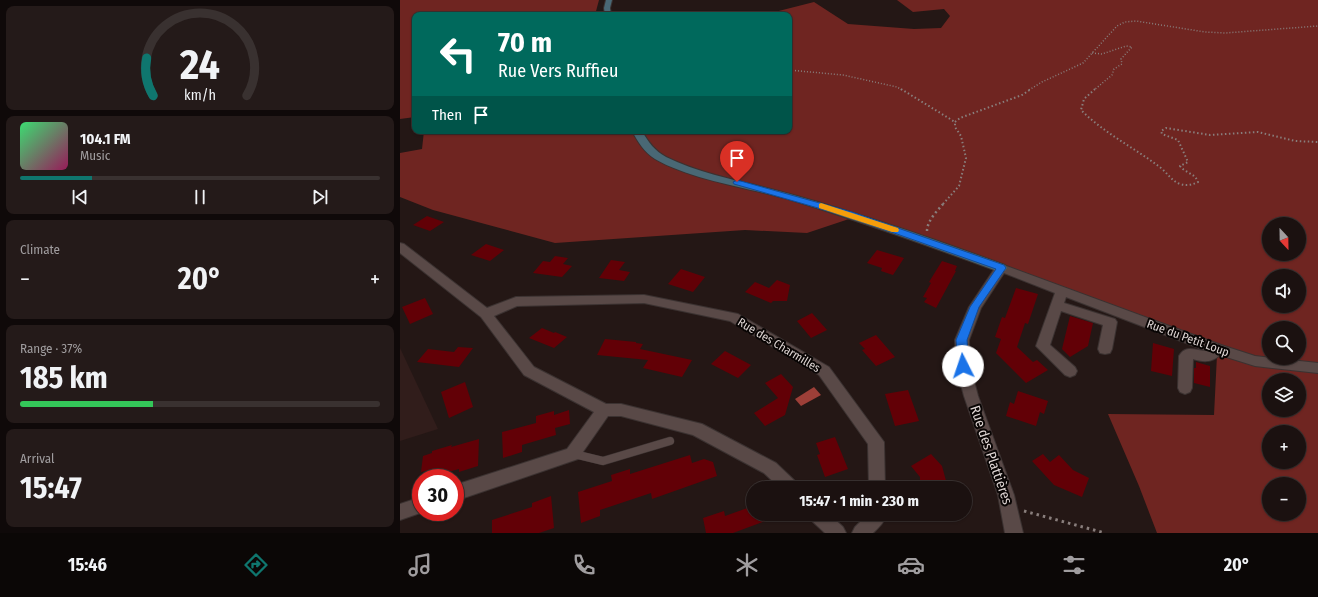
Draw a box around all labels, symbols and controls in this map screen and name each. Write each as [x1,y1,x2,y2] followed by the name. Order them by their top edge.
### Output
[498,26,552,59] text: 70 m
[432,28,484,80] icon: left
[179,40,220,90] text: 24
[498,60,618,82] text: Rue Vers Ruffieu
[184,87,216,104] text: km/h
[470,104,492,126] icon: arrive
[432,106,462,124] text: Then
[80,130,131,148] text: 104.1 FM
[720,141,754,182] pin
[726,147,748,169] icon: arrive
[80,148,110,163] text: Music
[69,186,91,208] icon: previous
[189,186,211,208] icon: pause
[309,186,331,208] icon: next
[1262,217,1306,261] north arrow
[1262,217,1306,521] map controls
[20,242,60,257] text: Climate
[178,261,222,297] text: 20°
[20,266,30,293] text: −
[370,266,380,293] text: +
[1262,269,1306,313] button: sound
[735,315,823,375] street label: Rue des Charmilles
[1145,317,1231,359] street label: Rue du Petit Loup
[1262,321,1306,365] button: search
[20,341,82,356] text: Range · 37%
[942,345,984,387] position arrow
[20,360,108,396] text: 185 km
[1262,373,1306,417] button: layers
[966,403,1016,507] street label: Rue des Plattières
[1262,425,1306,469] button: +
[20,451,54,466] text: Arrival
[412,469,464,521] speed limit sign: 30
[20,470,82,506] text: 15:47
[1262,477,1306,521] button: −
[799,492,919,510] text: 15:47 · 1 min · 230 m
[242,551,270,579] icon: directions
[406,551,434,579] icon: music
[570,551,598,579] icon: phone
[733,551,761,579] icon: climate
[897,551,925,579] icon: car
[1060,551,1088,579] icon: filters
[68,554,107,576] text: 15:46
[1224,554,1250,576] text: 20°

